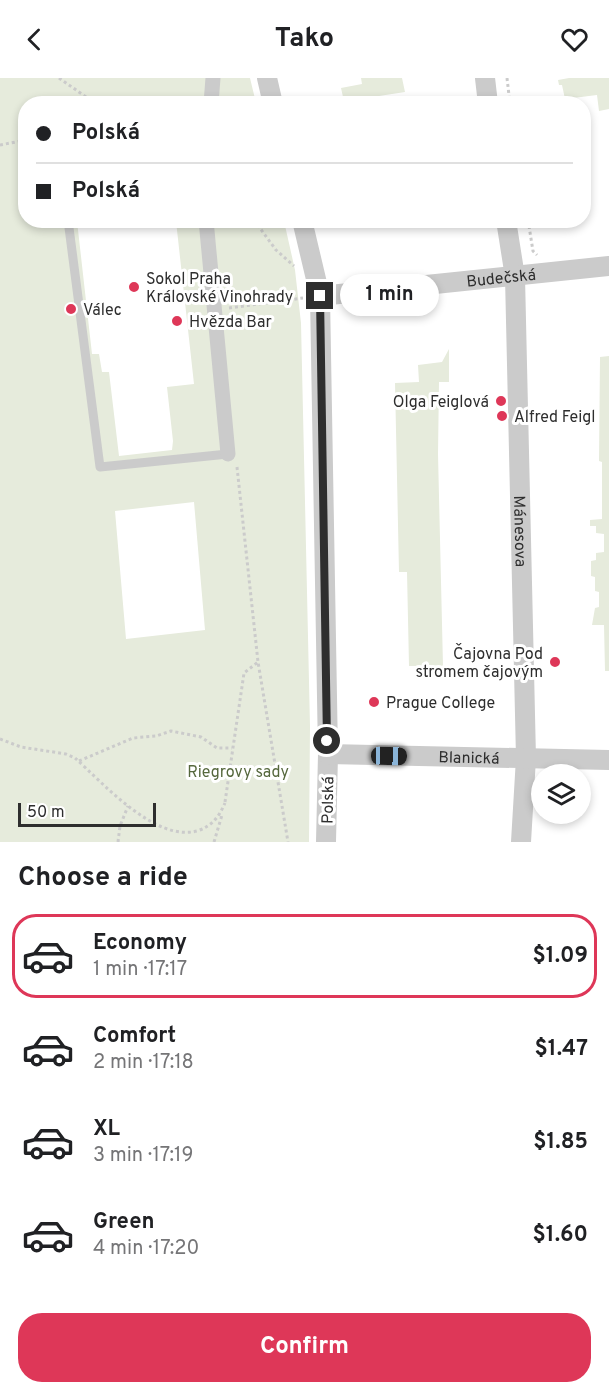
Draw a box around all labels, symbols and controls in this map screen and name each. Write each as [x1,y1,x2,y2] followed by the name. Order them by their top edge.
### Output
[275,22,334,56] text: Tako
[18,23,51,56] icon: back
[558,23,591,56] icon: heart
[72,120,140,147] text: Polská
[72,178,140,205] text: Polská
[466,266,537,293] street label: Budečská
[146,270,293,308] place label: Sokol Praha Královské Vinohrady
[341,275,440,317] callout: 1 min
[127,280,141,294] marker: Sokol Praha Královské Vinohrady
[306,282,333,309] route end
[365,282,414,308] text: 1 min
[83,301,122,321] place label: Válec
[64,302,78,316] marker: Válec
[189,313,272,333] place label: Hvězda Bar
[170,314,184,328] marker: Hvězda Bar
[393,393,489,413] place label: Olga Feiglová
[494,394,508,408] marker: Olga Feiglová
[514,408,595,428] place label: Alfred Feigl
[495,409,509,423] marker: Alfred Feigl
[508,495,530,567] street label: Mánesova
[415,643,543,683] place label: Čajovna Pod stromem čajovým
[548,655,562,669] marker: Čajovna Pod stromem čajovým
[386,694,495,714] place label: Prague College
[367,695,381,709] marker: Prague College
[313,727,340,754] route start
[371,747,407,765] car
[438,748,500,770] street label: Blanická
[187,763,289,783] park label: Riegrovy sady
[531,764,591,824] map controls
[531,764,591,824] button: layers
[319,776,339,824] street label: Polská
[18,800,156,828] scale bar
[27,803,65,823] text: 50 m
[18,861,188,895] text: Choose a ride
[21,929,75,983] icon: car
[93,930,187,957] text: Economy
[532,943,588,970] text: $1.09
[93,957,187,983] text: 1 min · 17:17
[21,1022,75,1076] icon: car
[93,1023,176,1050] text: Comfort
[535,1036,588,1063] text: $1.47
[93,1050,194,1076] text: 2 min · 17:18
[21,1115,75,1169] icon: car
[93,1116,120,1143] text: XL
[533,1129,588,1156] text: $1.85
[93,1143,193,1169] text: 3 min · 17:19
[21,1208,75,1262] icon: car
[93,1209,155,1236] text: Green
[532,1222,588,1249] text: $1.60
[93,1236,199,1262] text: 4 min · 17:20
[18,1313,591,1382] button: Confirm

